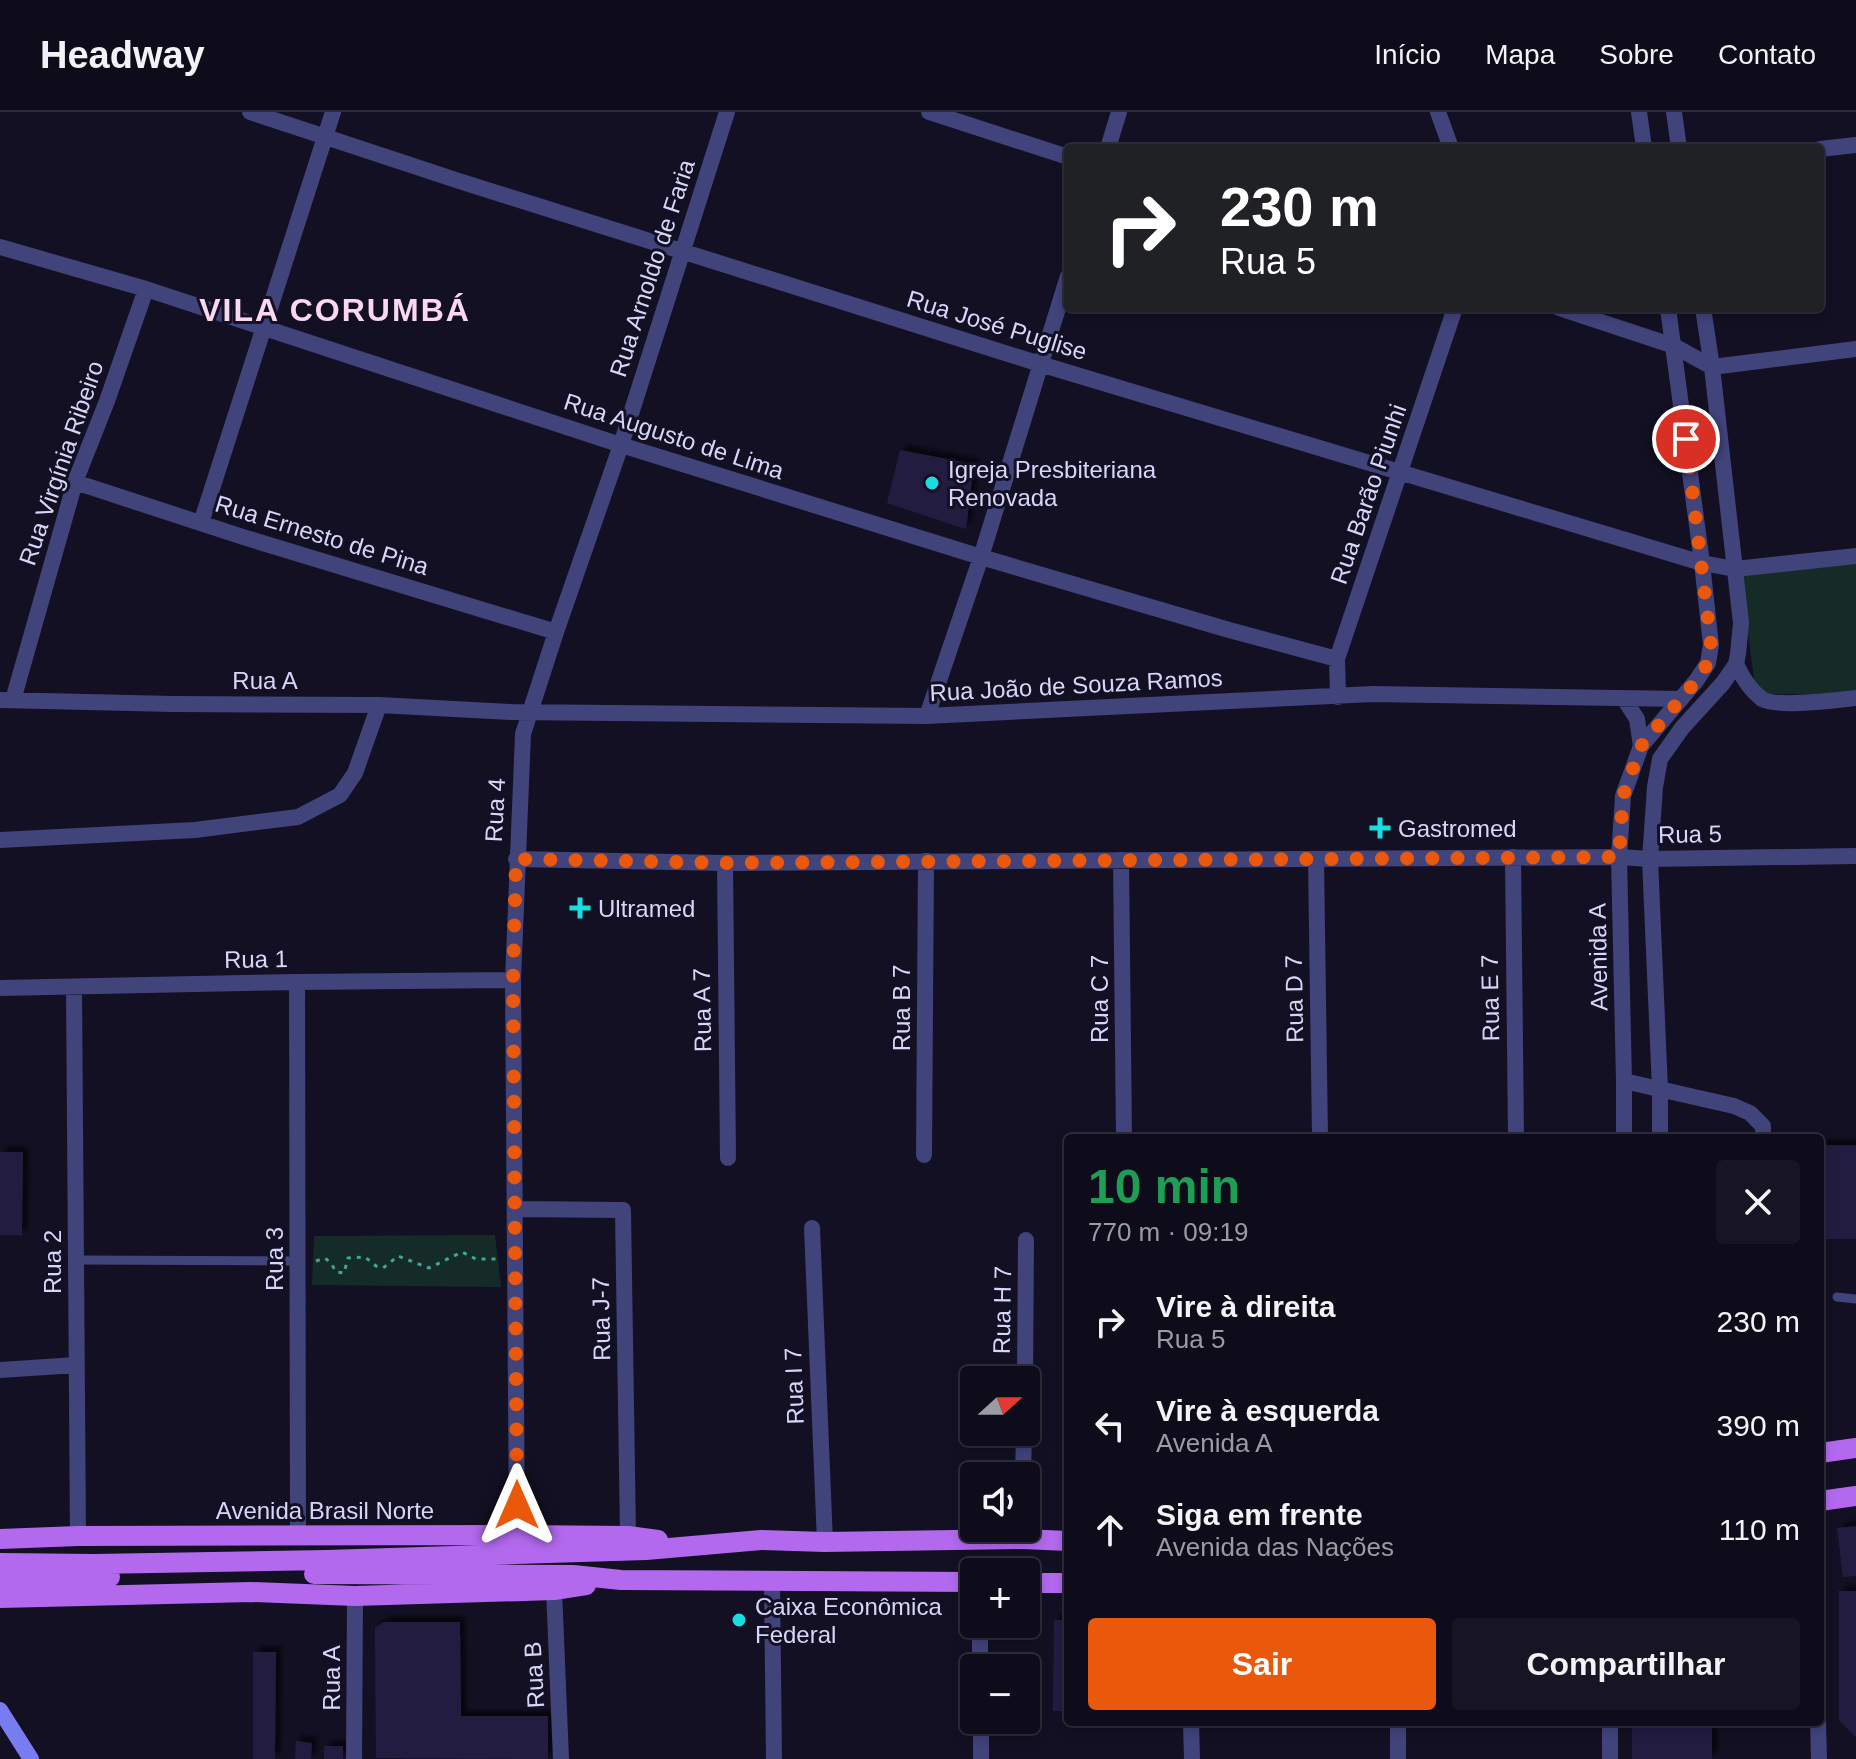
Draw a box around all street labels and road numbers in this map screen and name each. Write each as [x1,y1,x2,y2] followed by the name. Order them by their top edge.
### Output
[604,155,700,380] street label: Rua Arnoldo de Faria
[904,285,1090,365] street label: Rua José Puglise
[13,357,109,569] street label: Rua Virgínia Ribeiro
[561,388,788,484] street label: Rua Augusto de Lima
[1325,401,1411,587] street label: Rua Barão Piunhi
[212,490,432,580] street label: Rua Ernesto de Pina
[929,664,1223,706] street label: Rua João de Souza Ramos
[232,667,298,694] street label: Rua A
[480,777,510,843] street label: Rua 4
[1658,820,1722,848] street label: Rua 5
[1584,903,1612,1011] street label: Avenida A
[224,945,288,973] street label: Rua 1
[1476,954,1504,1042] street label: Rua E 7
[1086,955,1113,1043] street label: Rua C 7
[1280,955,1308,1043] street label: Rua D 7
[888,965,915,1051] street label: Rua B 7
[688,968,716,1052] street label: Rua A 7
[261,1227,288,1291] street label: Rua 3
[39,1230,66,1294] street label: Rua 2
[988,1266,1016,1354] street label: Rua H 7
[587,1277,615,1361] street label: Rua J-7
[779,1347,809,1425] street label: Rua I 7
[216,1497,434,1524] street label: Avenida Brasil Norte
[519,1641,549,1709] street label: Rua B
[318,1645,345,1711] street label: Rua A

